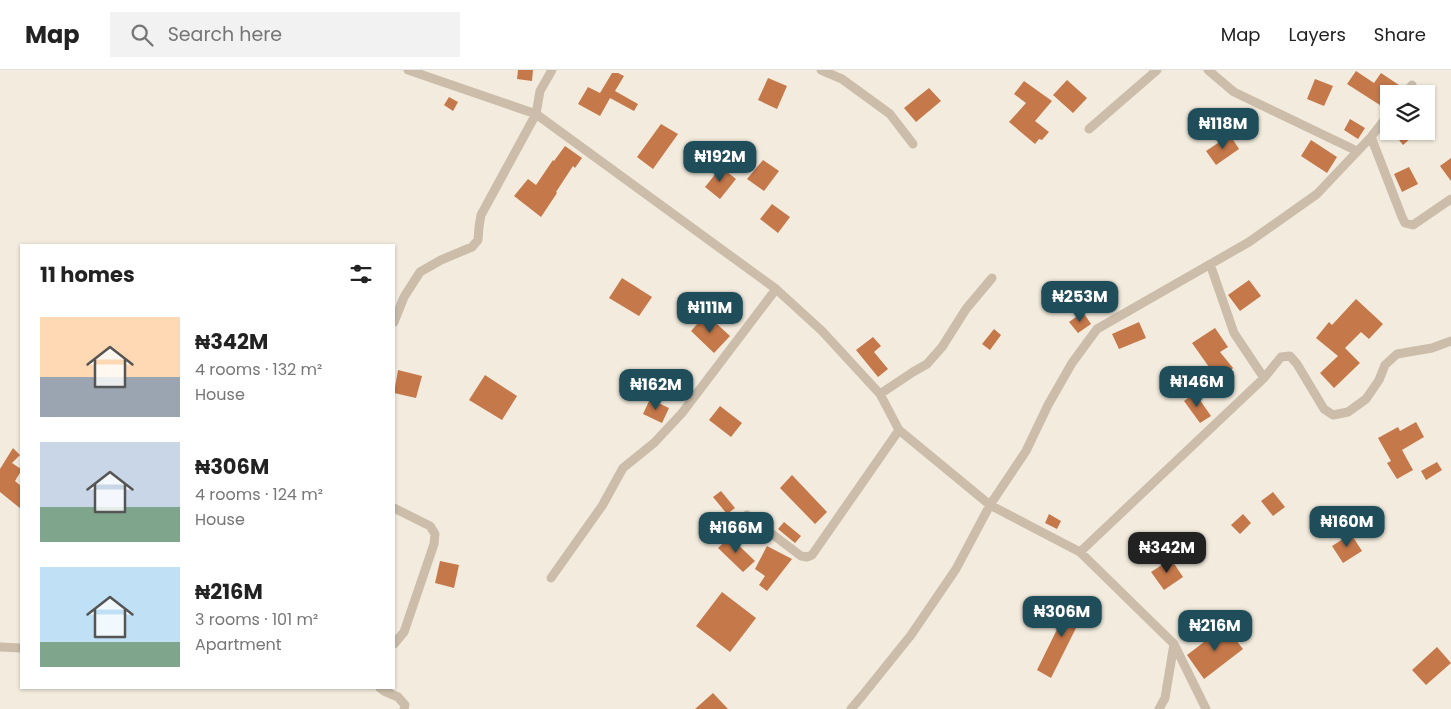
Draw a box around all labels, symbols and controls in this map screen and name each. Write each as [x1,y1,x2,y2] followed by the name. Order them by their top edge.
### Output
[110,12,460,57] search box
[25,18,80,51] text: Map
[128,21,156,49] icon: search
[168,21,282,48] text: Search here
[1221,22,1261,47] text: Map
[1289,22,1346,47] text: Layers
[1374,22,1426,47] text: Share
[1380,85,1435,140] map controls
[1380,85,1435,140] button: layers
[1188,108,1258,150] pin: ₦118M
[1199,112,1247,135] text: ₦118M
[685,140,755,183] pin: ₦192M
[694,145,746,168] text: ₦192M
[40,260,135,289] text: 11 homes
[347,260,375,288] icon: filters
[1045,280,1115,323] pin: ₦253M
[1052,285,1108,308] text: ₦253M
[675,292,745,334] pin: ₦111M
[688,296,732,319] text: ₦111M
[195,327,268,356] text: ₦342M
[80,337,140,397] icon: home
[195,358,322,381] text: 4 rooms · 132 m²
[1162,366,1232,408] pin: ₦146M
[621,368,691,411] pin: ₦162M
[1170,370,1224,393] text: ₦146M
[630,373,682,396] text: ₦162M
[195,383,245,406] text: House
[195,452,269,481] text: ₦306M
[80,462,140,522] icon: home
[195,483,323,506] text: 4 rooms · 124 m²
[1312,506,1382,548] pin: ₦160M
[195,508,245,531] text: House
[1321,510,1373,533] text: ₦160M
[701,512,771,554] pin: ₦166M
[710,516,762,539] text: ₦166M
[1132,532,1202,574] pin: ₦342M
[1139,536,1195,559] text: ₦342M
[195,577,263,606] text: ₦216M
[80,587,140,647] icon: home
[1027,596,1097,638] pin: ₦306M
[1034,600,1090,623] text: ₦306M
[195,608,318,631] text: 3 rooms · 101 m²
[1180,610,1250,652] pin: ₦216M
[1189,614,1241,637] text: ₦216M
[195,633,282,656] text: Apartment

